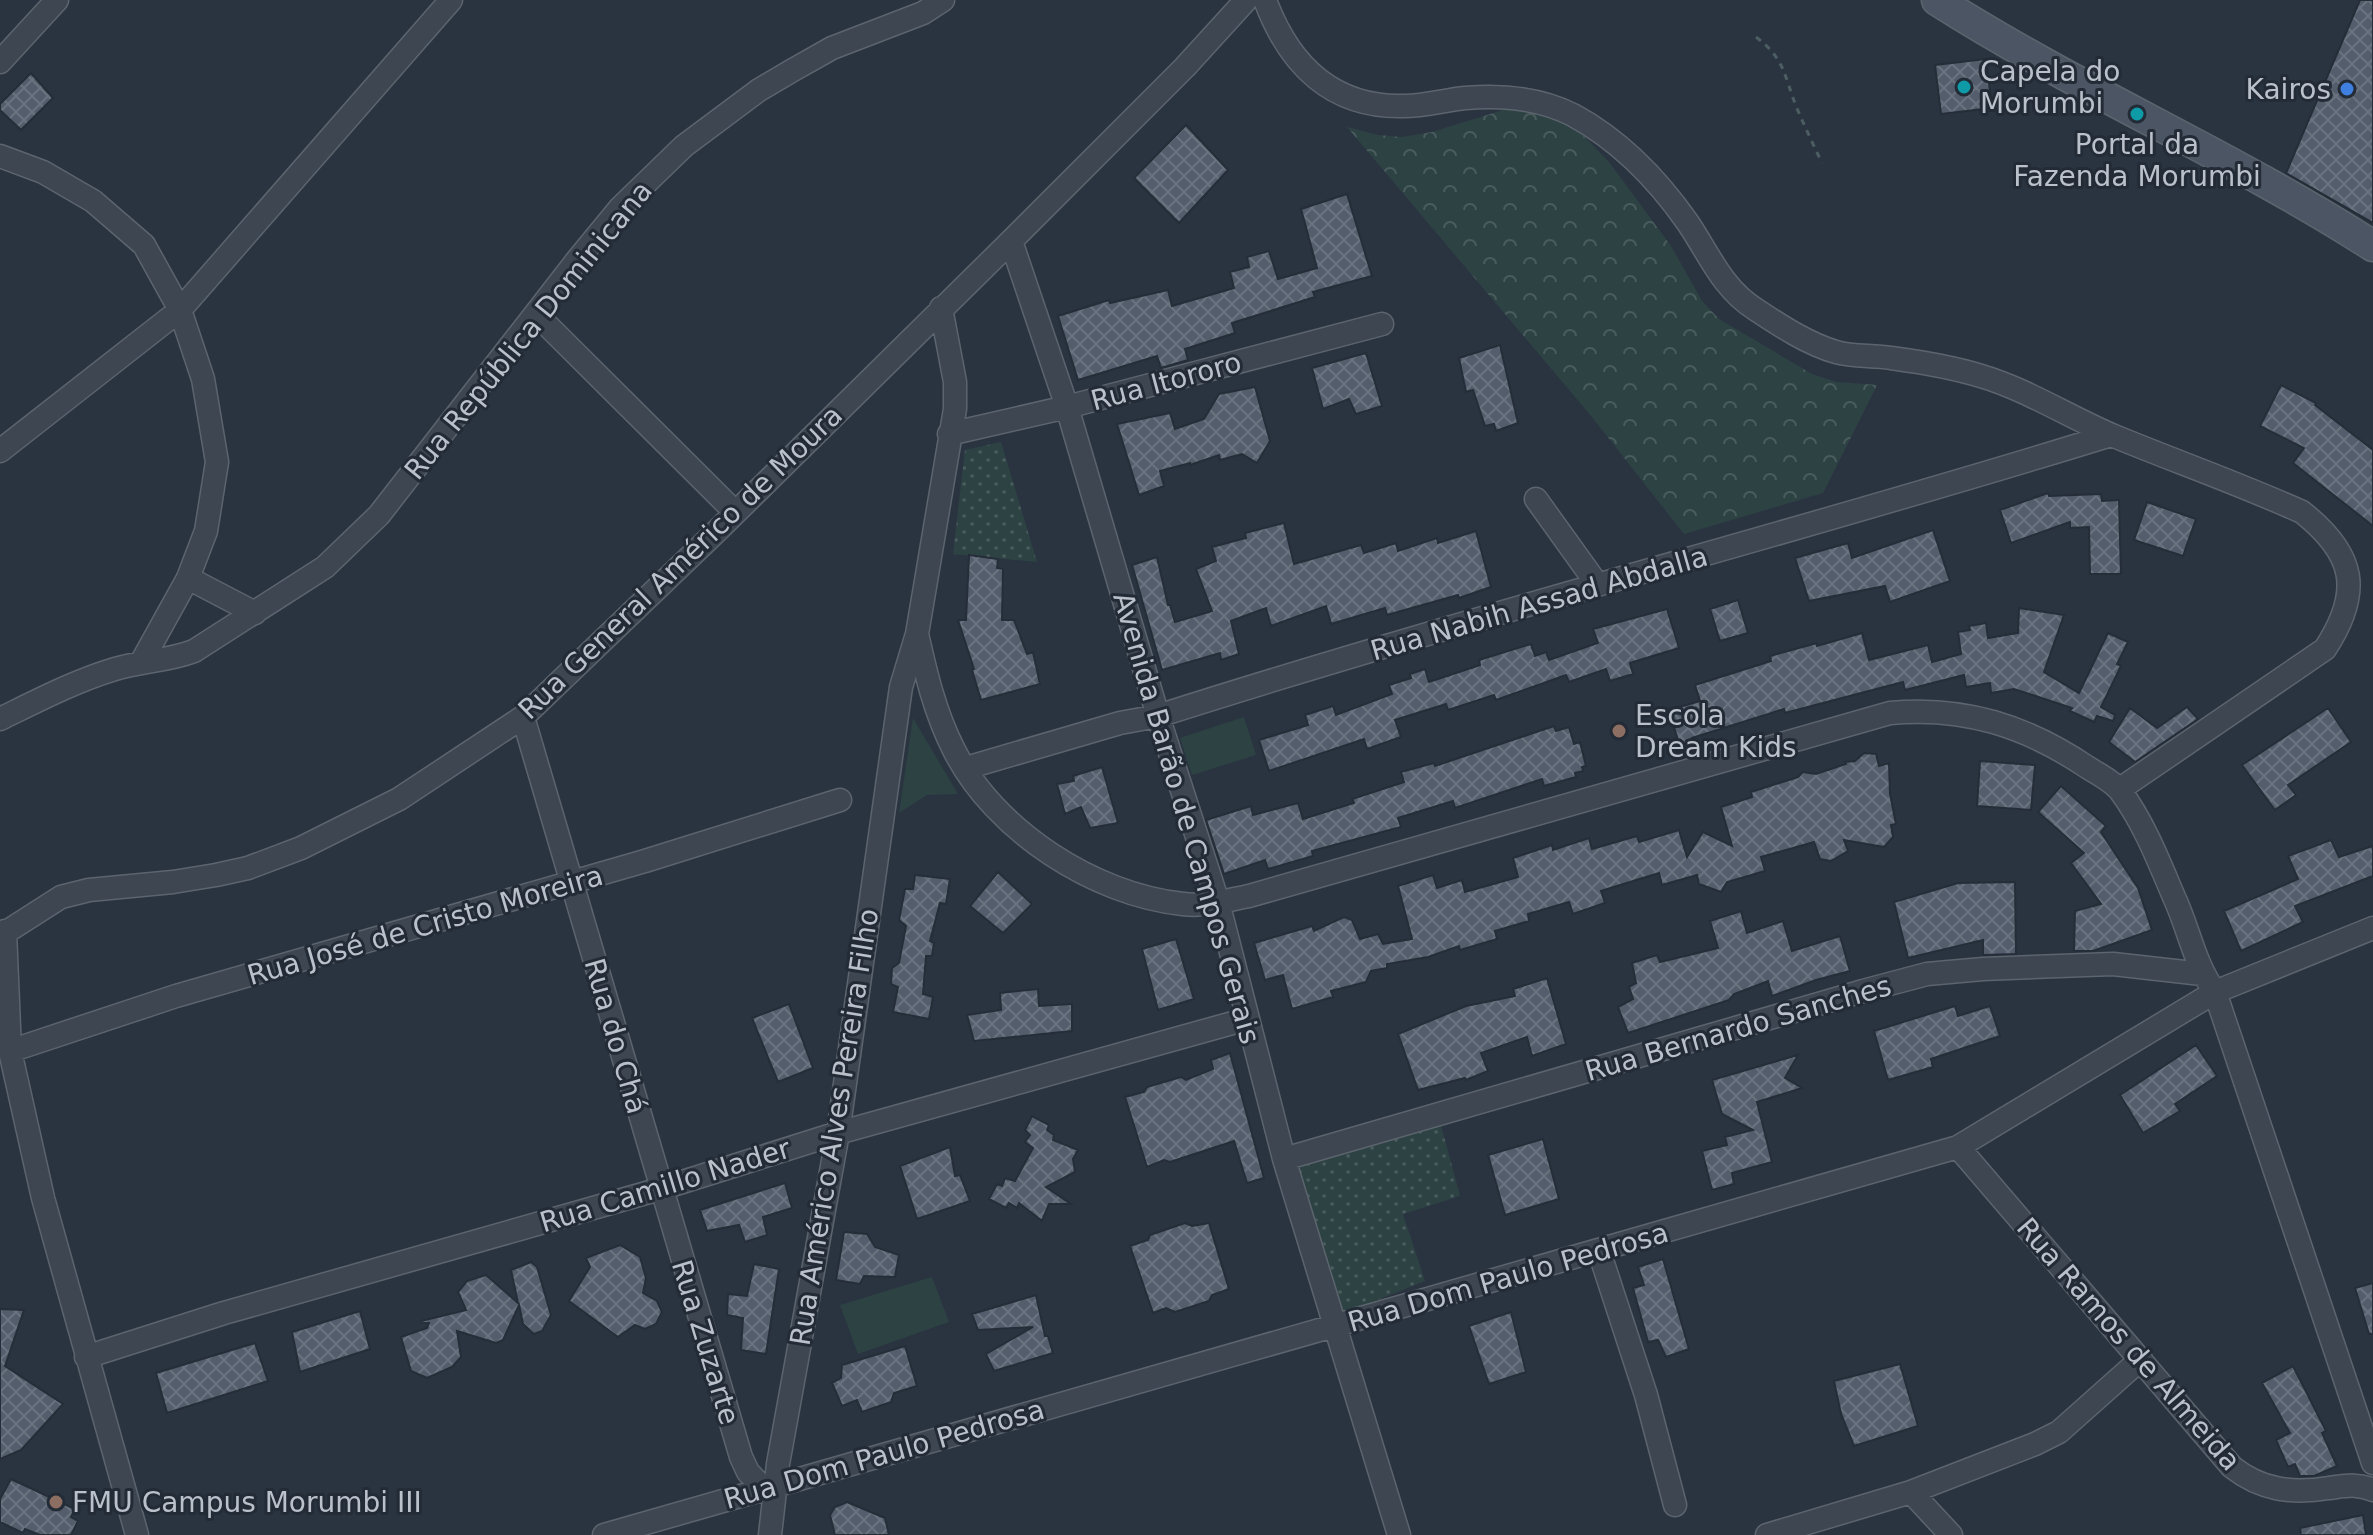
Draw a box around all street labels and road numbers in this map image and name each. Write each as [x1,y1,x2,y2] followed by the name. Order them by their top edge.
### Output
[398,174,659,486] street label: Rua República Dominicana
[1087,346,1245,417] street label: Rua Itororo
[512,399,849,726] street label: Rua General Américo de Moura
[1367,540,1711,667] street label: Rua Nabih Assad Abdalla
[1106,589,1267,1048] street label: Avenida Barão de Campos Gerais
[244,859,607,992] street label: Rua José de Cristo Moreira
[784,906,885,1348] street label: Rua Américo Alves Pereira Filho
[578,955,653,1118] street label: Rua do Chá
[1581,969,1895,1088] street label: Rua Bernardo Sanches
[536,1132,795,1239] street label: Rua Camillo Nader
[2010,1211,2247,1477] street label: Rua Ramos de Almeida
[1344,1216,1672,1339] street label: Rua Dom Paulo Pedrosa
[665,1256,746,1429] street label: Rua Zuzarte
[720,1393,1048,1516] street label: Rua Dom Paulo Pedrosa

